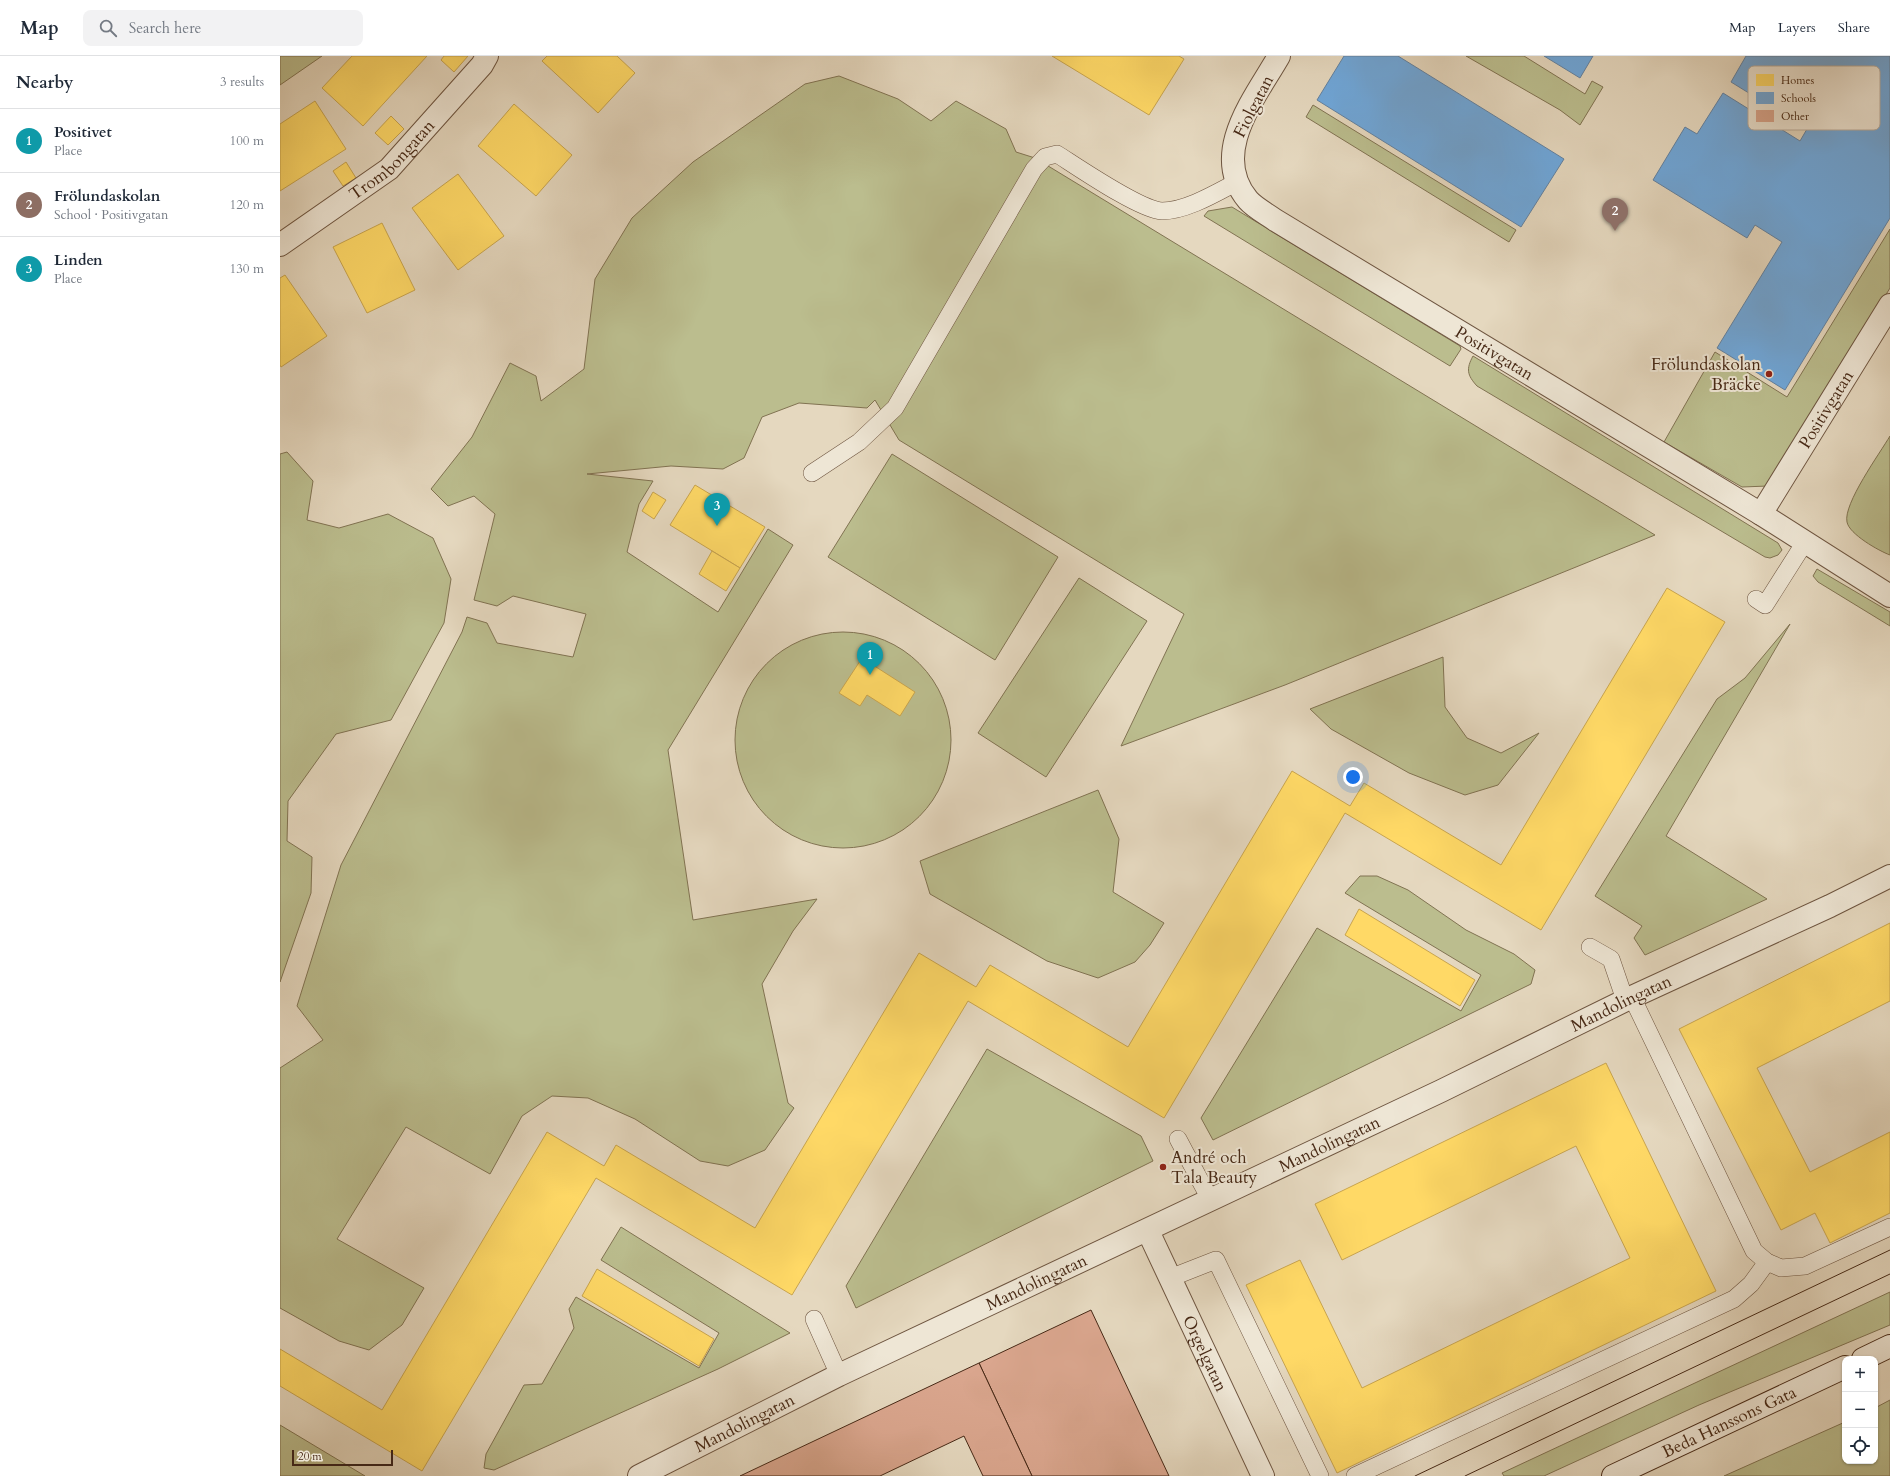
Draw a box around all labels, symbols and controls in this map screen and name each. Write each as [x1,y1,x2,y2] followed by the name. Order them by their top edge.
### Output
[83,10,363,46] search box
[20,15,59,41] text: Map
[97,17,119,39] icon: search
[129,18,201,38] text: Search here
[1729,18,1756,37] text: Map
[1778,18,1816,37] text: Layers
[1838,18,1870,37] text: Share
[1748,66,1880,130] legend
[16,71,73,94] text: Nearby
[1228,71,1279,141] street label: Fiolgatan
[220,73,264,91] text: 3 results
[1781,73,1814,88] text: Homes
[1781,91,1816,106] text: Schools
[1781,109,1810,124] text: Other
[344,115,440,206] street label: Trombongatan
[54,122,112,142] text: Positivet
[26,132,32,150] text: 1
[230,132,264,150] text: 100 m
[54,142,82,160] text: Place
[54,186,160,206] text: Frölundaskolan
[26,196,32,214] text: 2
[230,196,264,214] text: 120 m
[1602,198,1628,231] pin: 2
[54,206,168,224] text: School · Positivgatan
[54,250,103,270] text: Linden
[26,260,32,278] text: 3
[230,260,264,278] text: 130 m
[54,270,82,288] text: Place
[1451,321,1538,386] street label: Positivgatan
[1651,353,1761,396] place label: Frölundaskolan Bräcke
[1793,366,1859,453] street label: Positivgatan
[1764,369,1774,379] marker: Frölundaskolan Bräcke
[704,493,730,526] pin: 3
[857,642,883,675] pin: 1
[1343,767,1363,787] your location
[1567,969,1676,1037] street label: Mandolingatan
[1275,1110,1384,1178] street label: Mandolingatan
[1171,1146,1257,1189] place label: André och Tala Beauty
[1158,1162,1168,1172] marker: André och Tala Beauty
[982,1249,1091,1316] street label: Mandolingatan
[1177,1312,1233,1396] street label: Orgelgatan
[1842,1356,1878,1464] map controls
[1842,1356,1878,1392] button: +
[1658,1380,1800,1463] street label: Beda Hanssons Gata
[691,1388,799,1458] street label: Mandolingatan
[1842,1392,1878,1428] button: −
[1842,1428,1878,1464] button: locate
[292,1448,393,1467] scale bar
[298,1449,322,1464] text: 20 m

